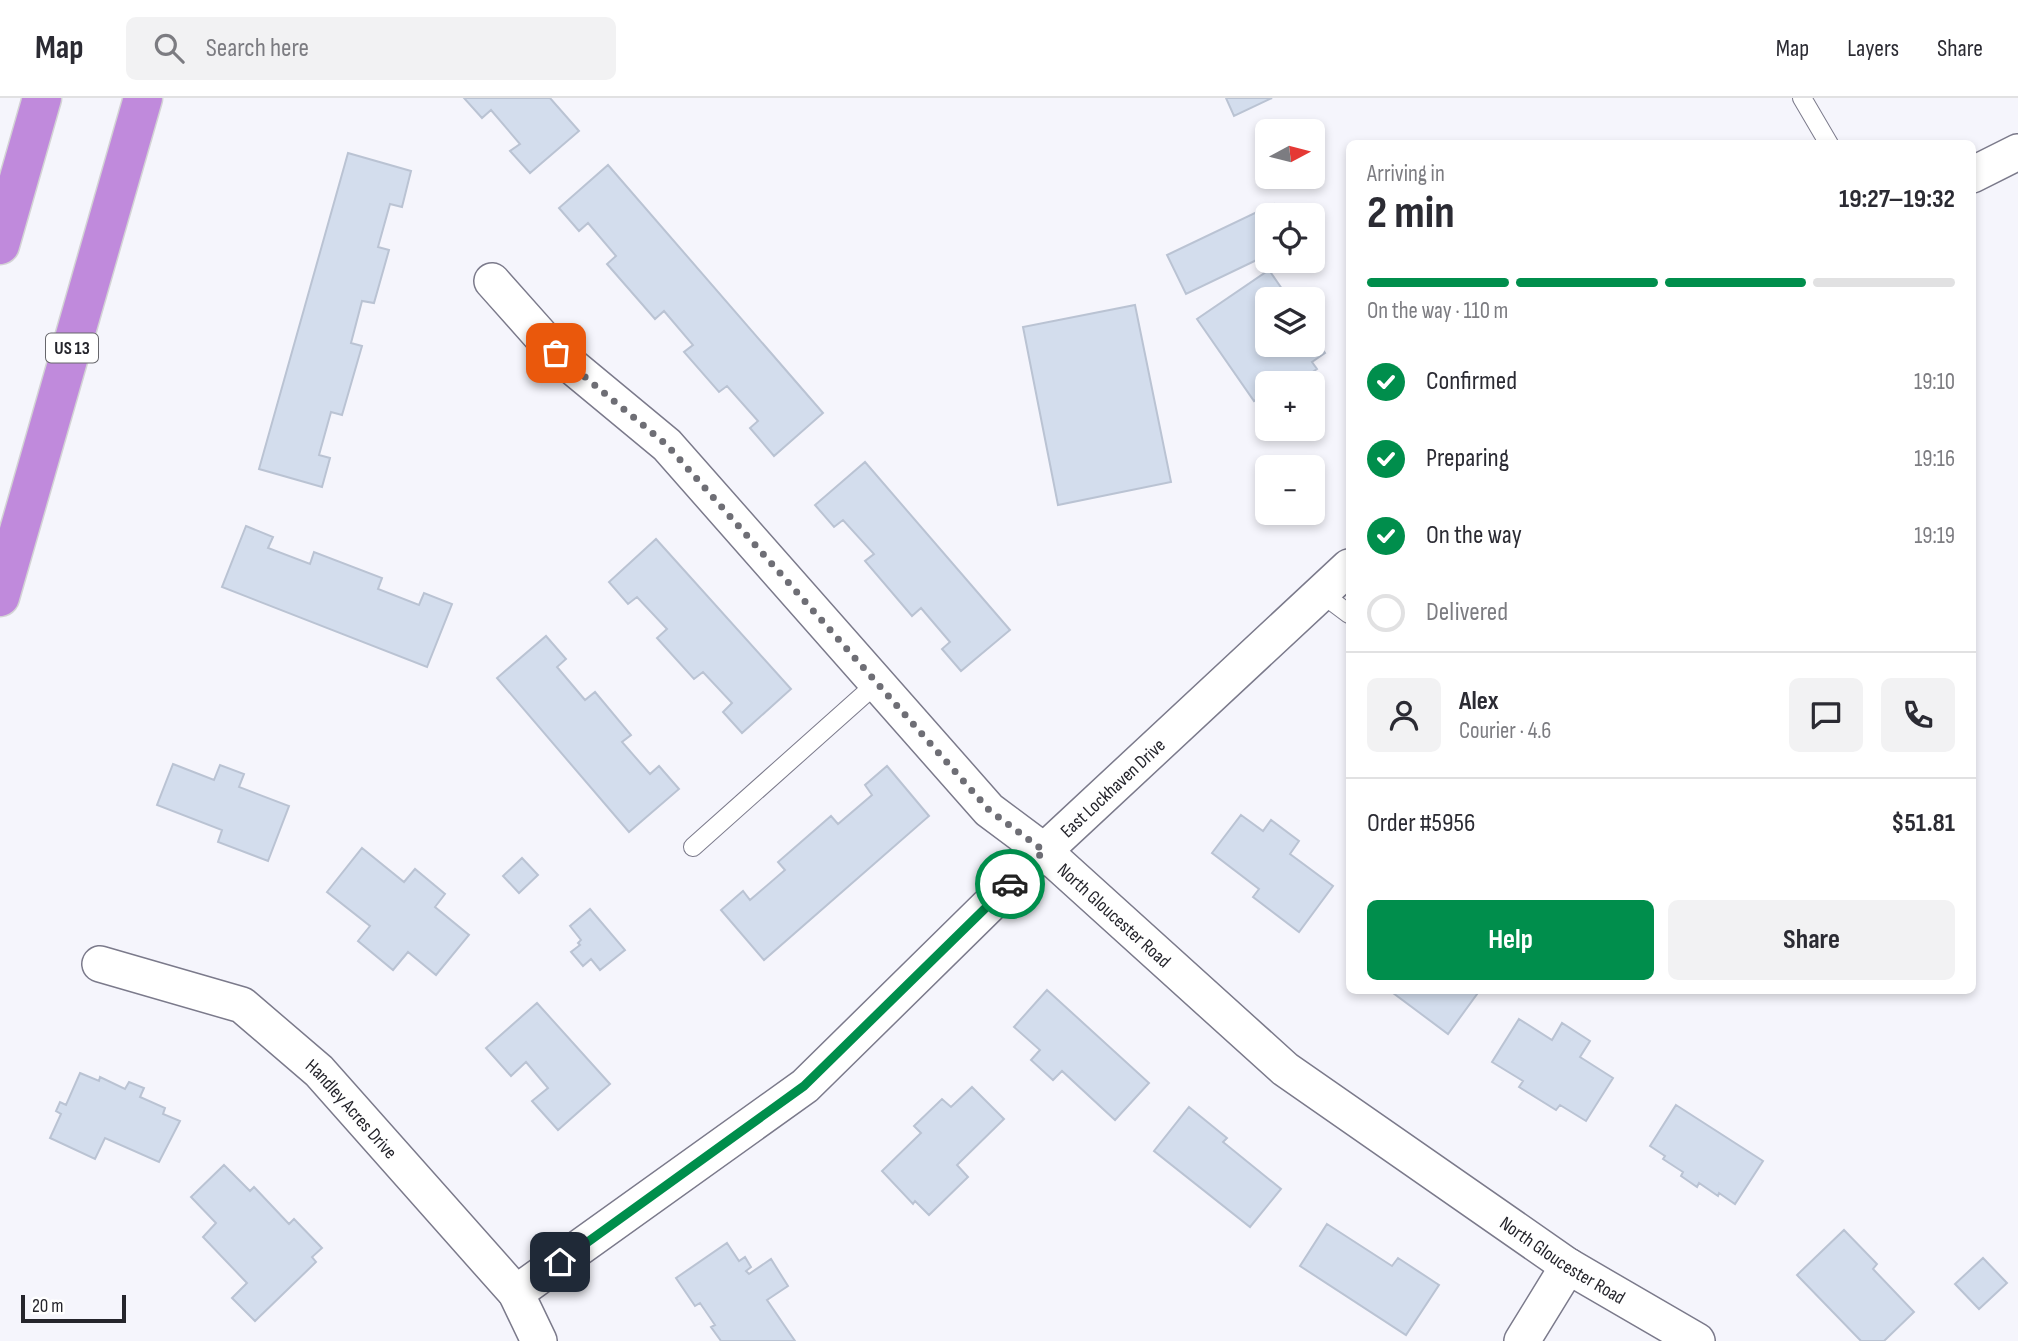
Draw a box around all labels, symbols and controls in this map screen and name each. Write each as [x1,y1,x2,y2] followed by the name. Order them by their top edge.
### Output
[126,17,616,80] search box
[35,28,84,68] text: Map
[150,29,188,67] icon: search
[206,33,309,64] text: Search here
[1776,34,1809,63] text: Map
[1847,34,1899,63] text: Layers
[1937,34,1983,63] text: Share
[1255,119,1325,189] north arrow
[1255,119,1325,525] map controls
[1367,160,1445,188] text: Arriving in
[1839,184,1955,215] text: 19:27–19:32
[1367,186,1455,241] text: 2 min
[1255,203,1325,273] button: locate
[1255,287,1325,357] button: layers
[1367,297,1508,325] text: On the way · 110 m
[526,323,586,383] pin
[46,334,98,362] road number: US 13
[537,334,575,372] icon: bag
[1367,363,1405,401] icon: check
[1426,366,1517,397] text: Confirmed
[1914,368,1955,396] text: 19:10
[1255,371,1325,441] button: +
[1367,440,1405,478] icon: check
[1426,443,1509,474] text: Preparing
[1914,445,1955,473] text: 19:16
[1255,455,1325,525] button: −
[1367,517,1405,555] icon: check
[1426,520,1522,551] text: On the way
[1914,522,1955,550] text: 19:19
[1426,597,1508,628] text: Delivered
[1367,678,1441,752] button: person
[1789,678,1863,752] button: chat
[1881,678,1955,752] button: phone
[1459,686,1499,717] text: Alex
[1459,717,1551,745] text: Courier · 4.6
[1056,734,1170,843] street label: East Lockhaven Drive
[1367,808,1475,839] text: Order #5956
[1891,808,1955,839] text: $51.81
[975,849,1045,919] courier
[1052,859,1175,973] street label: North Gloucester Road
[991,865,1029,903] icon: car
[1367,900,1654,980] button: Help
[1668,900,1955,980] button: Share
[300,1055,401,1164] street label: Handley Acres Drive
[1495,1212,1629,1310] street label: North Gloucester Road
[530,1232,590,1292] pin
[541,1243,579,1281] icon: home
[21,1292,126,1324] scale bar
[32,1295,64,1318] text: 20 m

